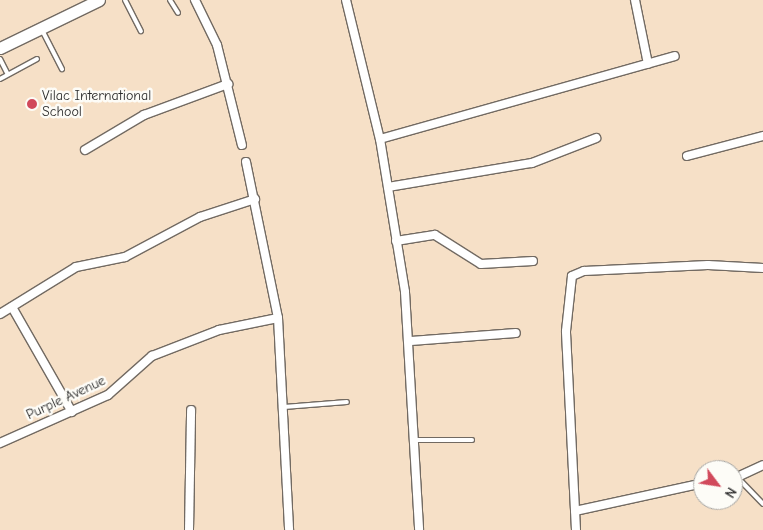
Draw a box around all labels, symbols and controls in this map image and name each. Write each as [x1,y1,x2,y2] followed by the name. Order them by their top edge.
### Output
[42,88,151,120] place label: Vilac International School
[26,98,38,110] marker: Vilac International School
[24,372,108,424] street label: Purple Avenue
[693,460,743,510] north arrow
[721,484,740,501] text: N

